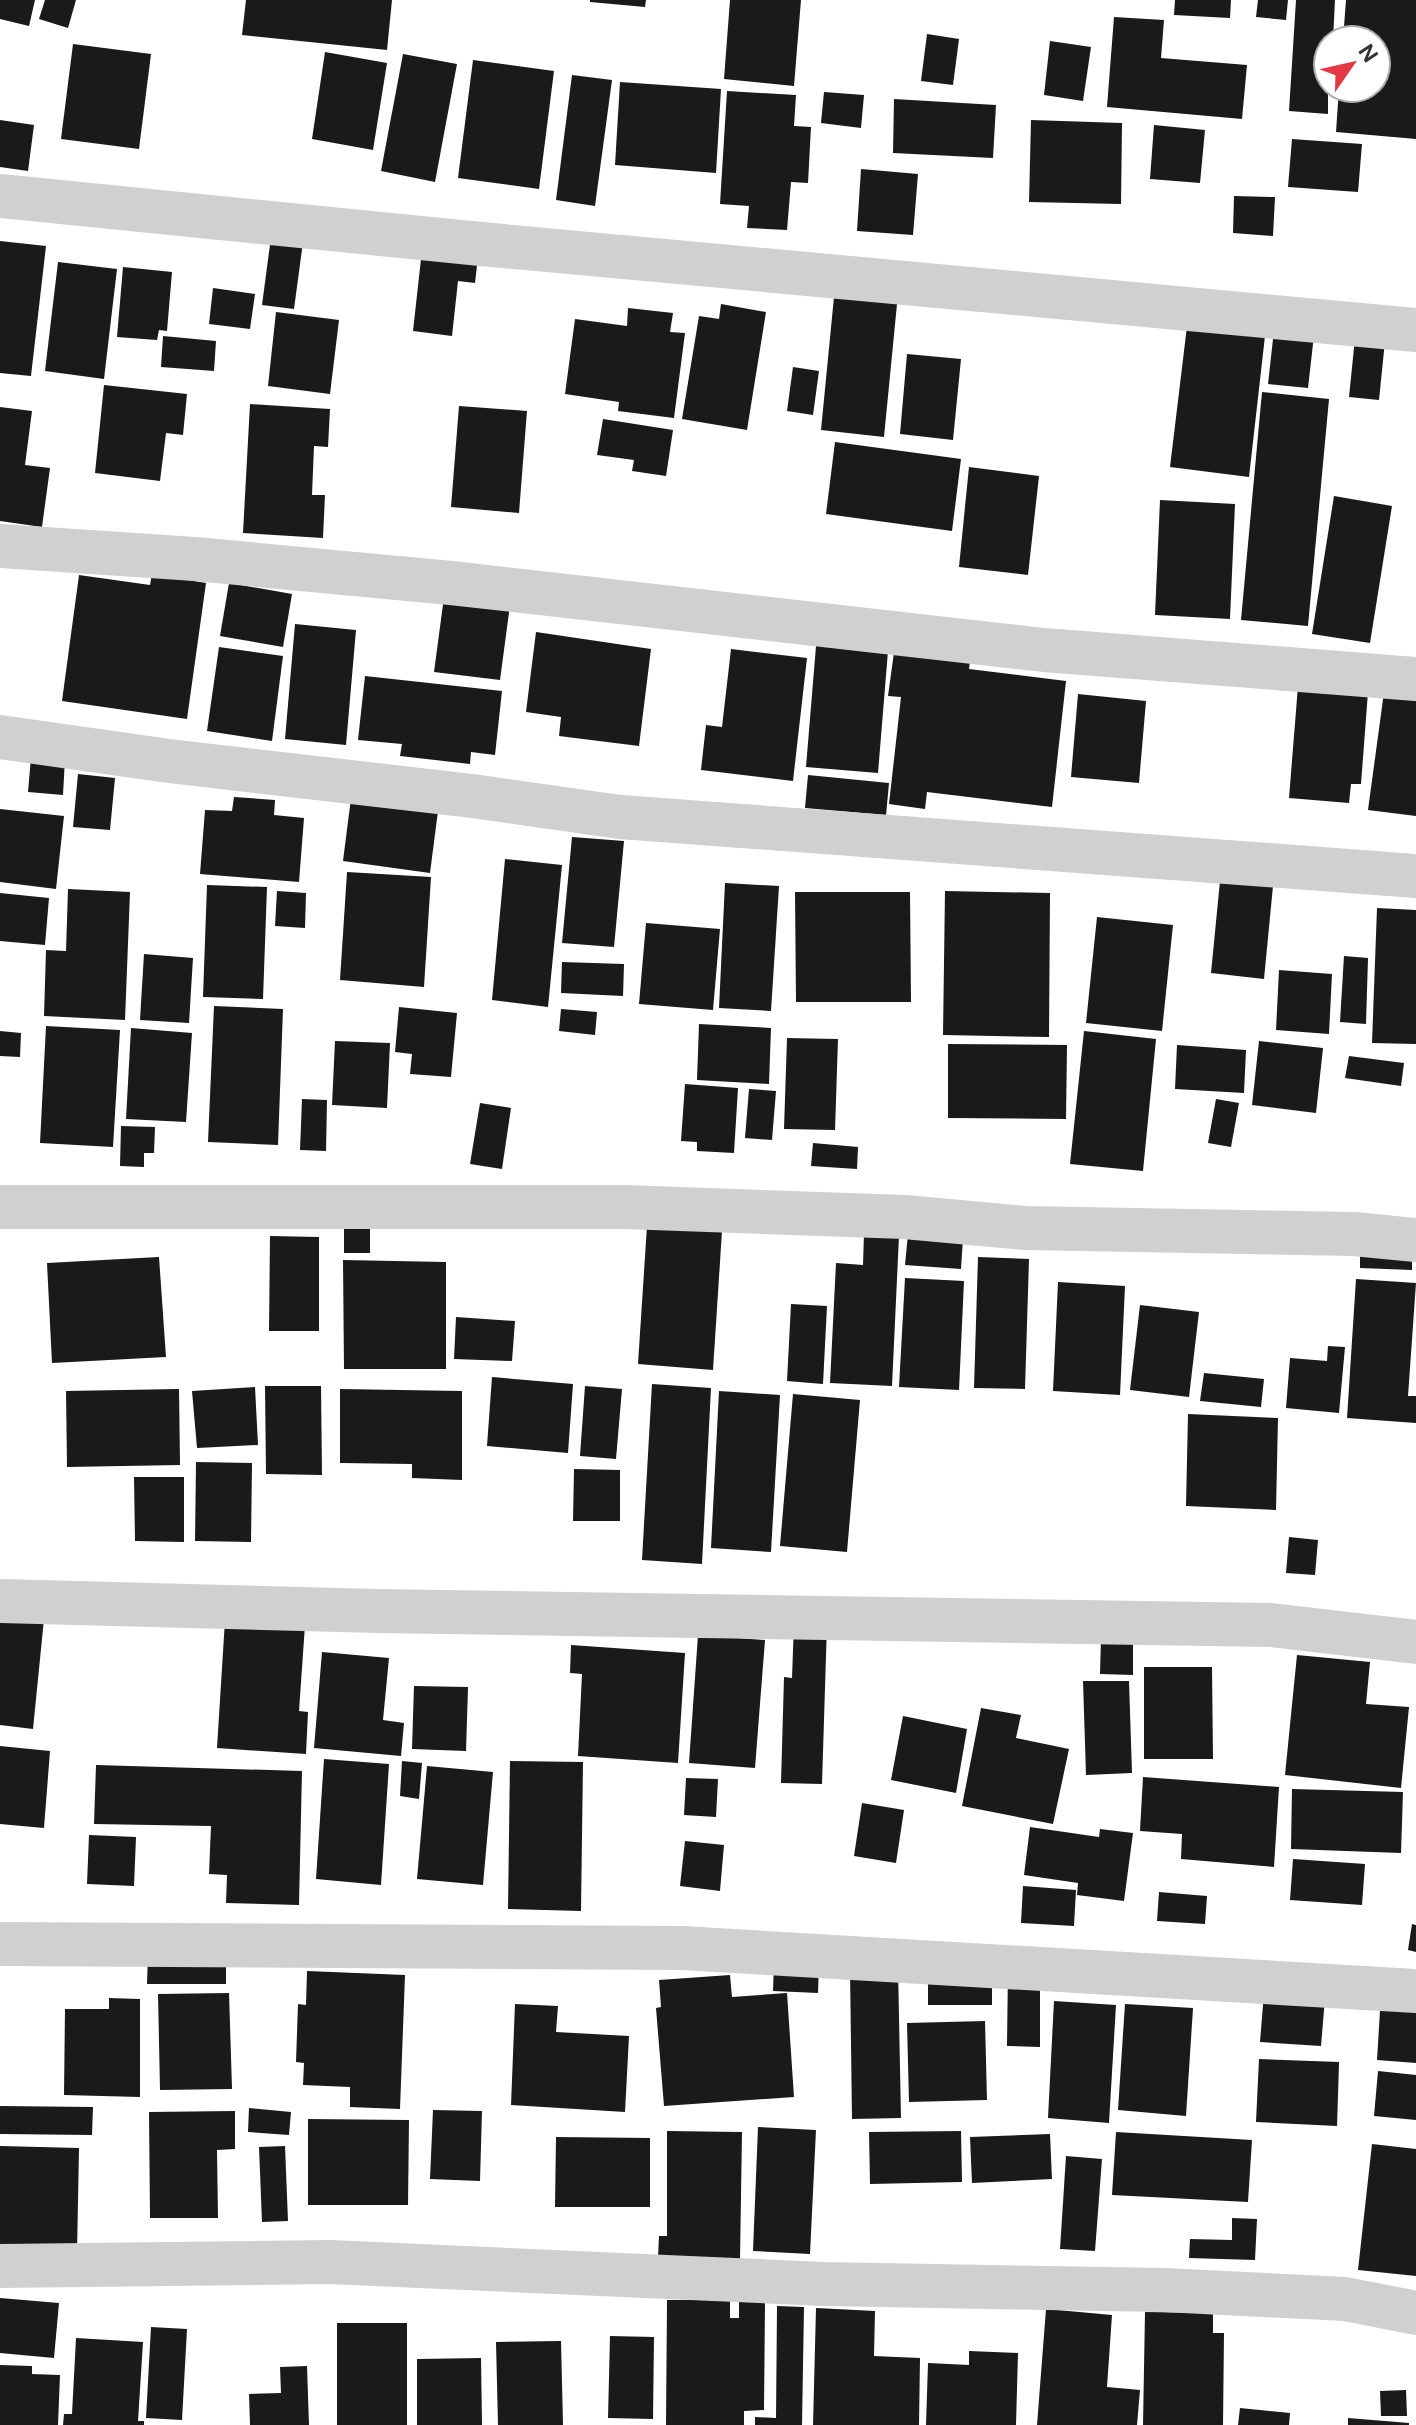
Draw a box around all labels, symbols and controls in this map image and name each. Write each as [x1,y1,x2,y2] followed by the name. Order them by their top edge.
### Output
[1312,24,1392,104] north arrow
[1352,38,1385,68] text: N

